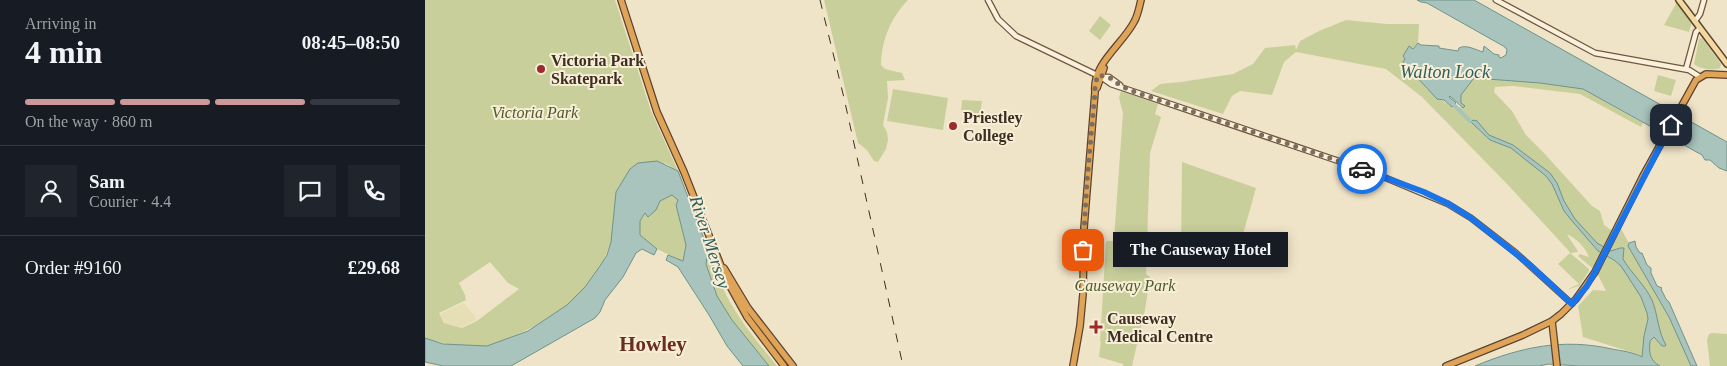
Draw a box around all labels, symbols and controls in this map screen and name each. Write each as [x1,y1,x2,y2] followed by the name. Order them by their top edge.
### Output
[25,15,97,32] text: Arriving in
[302,32,400,53] text: 08:45–08:50
[25,34,102,70] text: 4 min
[551,52,644,88] place label: Victoria Park Skatepark
[1400,62,1491,82] water label: Walton Lock
[535,63,547,75] marker: Victoria Park Skatepark
[492,104,579,121] park label: Victoria Park
[1650,104,1692,146] pin
[963,109,1023,145] place label: Priestley College
[1657,111,1685,139] icon: home
[25,113,153,130] text: On the way · 860 m
[947,120,959,132] marker: Priestley College
[1337,144,1387,194] courier
[1348,155,1376,183] icon: car
[25,165,77,217] button: person
[284,165,336,217] button: chat
[348,165,400,217] button: phone
[89,171,125,192] text: Sam
[685,192,734,291] water label: River Mersey
[89,193,171,210] text: Courier · 4.4
[1062,229,1104,271] pin
[1113,232,1288,268] callout: The Causeway Hotel
[1069,236,1097,264] icon: bag
[1130,241,1271,258] text: The Causeway Hotel
[25,257,122,278] text: Order #9160
[348,257,400,278] text: £29.68
[1075,277,1176,295] park label: Causeway Park
[1107,310,1213,345] place label: Causeway Medical Centre
[1089,320,1103,334] marker: Causeway Medical Centre
[619,332,687,356] district label: Howley

